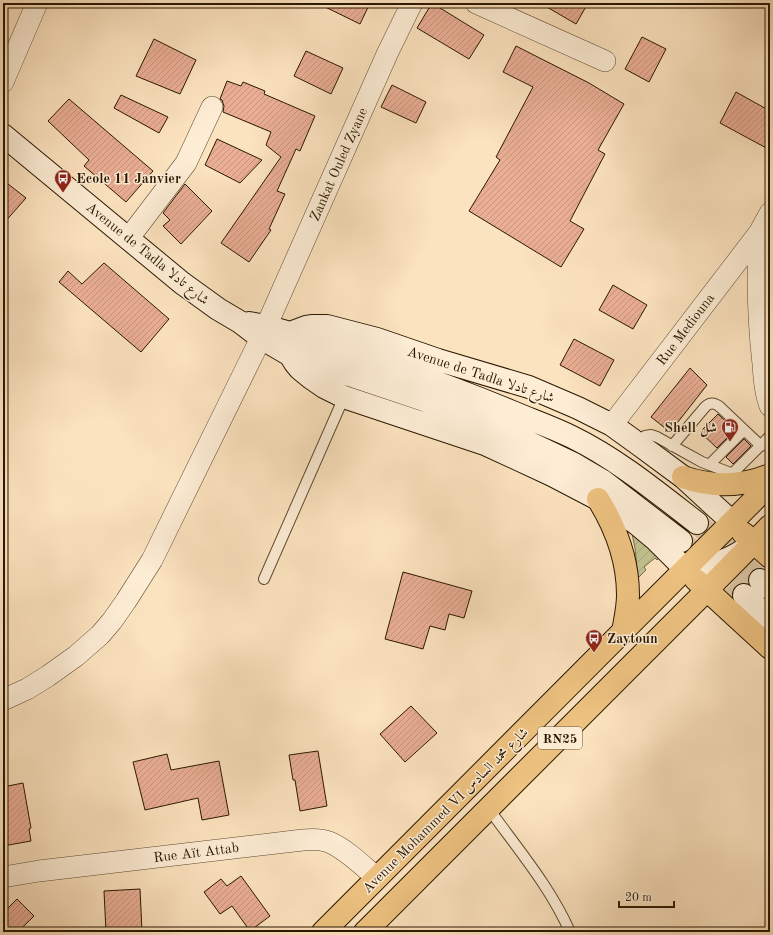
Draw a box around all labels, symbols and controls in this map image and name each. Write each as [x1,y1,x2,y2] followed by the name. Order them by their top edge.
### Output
[308,106,370,223] street label: Zankat Ouled Zyane
[53,168,73,193] bus stop icon: Ecole 11 Janvier
[76,172,181,186] place label: Ecole 11 Janvier
[81,200,211,311] street label: Avenue de Tadla شارع تادلا
[654,291,717,368] street label: Rue Mediouna
[404,345,556,409] street label: Avenue de Tadla شارع تادلا
[720,417,740,442] fuel station icon: Shell شل
[664,421,717,437] place label: Shell شل
[584,628,604,653] bus stop icon: Zaytoun
[607,632,658,646] place label: Zaytoun
[360,725,534,899] street label: Avenue Mohammed VI شارع محمد السادس
[538,727,582,749] road number: RN25
[153,841,240,865] street label: Rue Aït Attab
[619,883,674,909] scale bar
[625,892,652,904] text: 20 m

